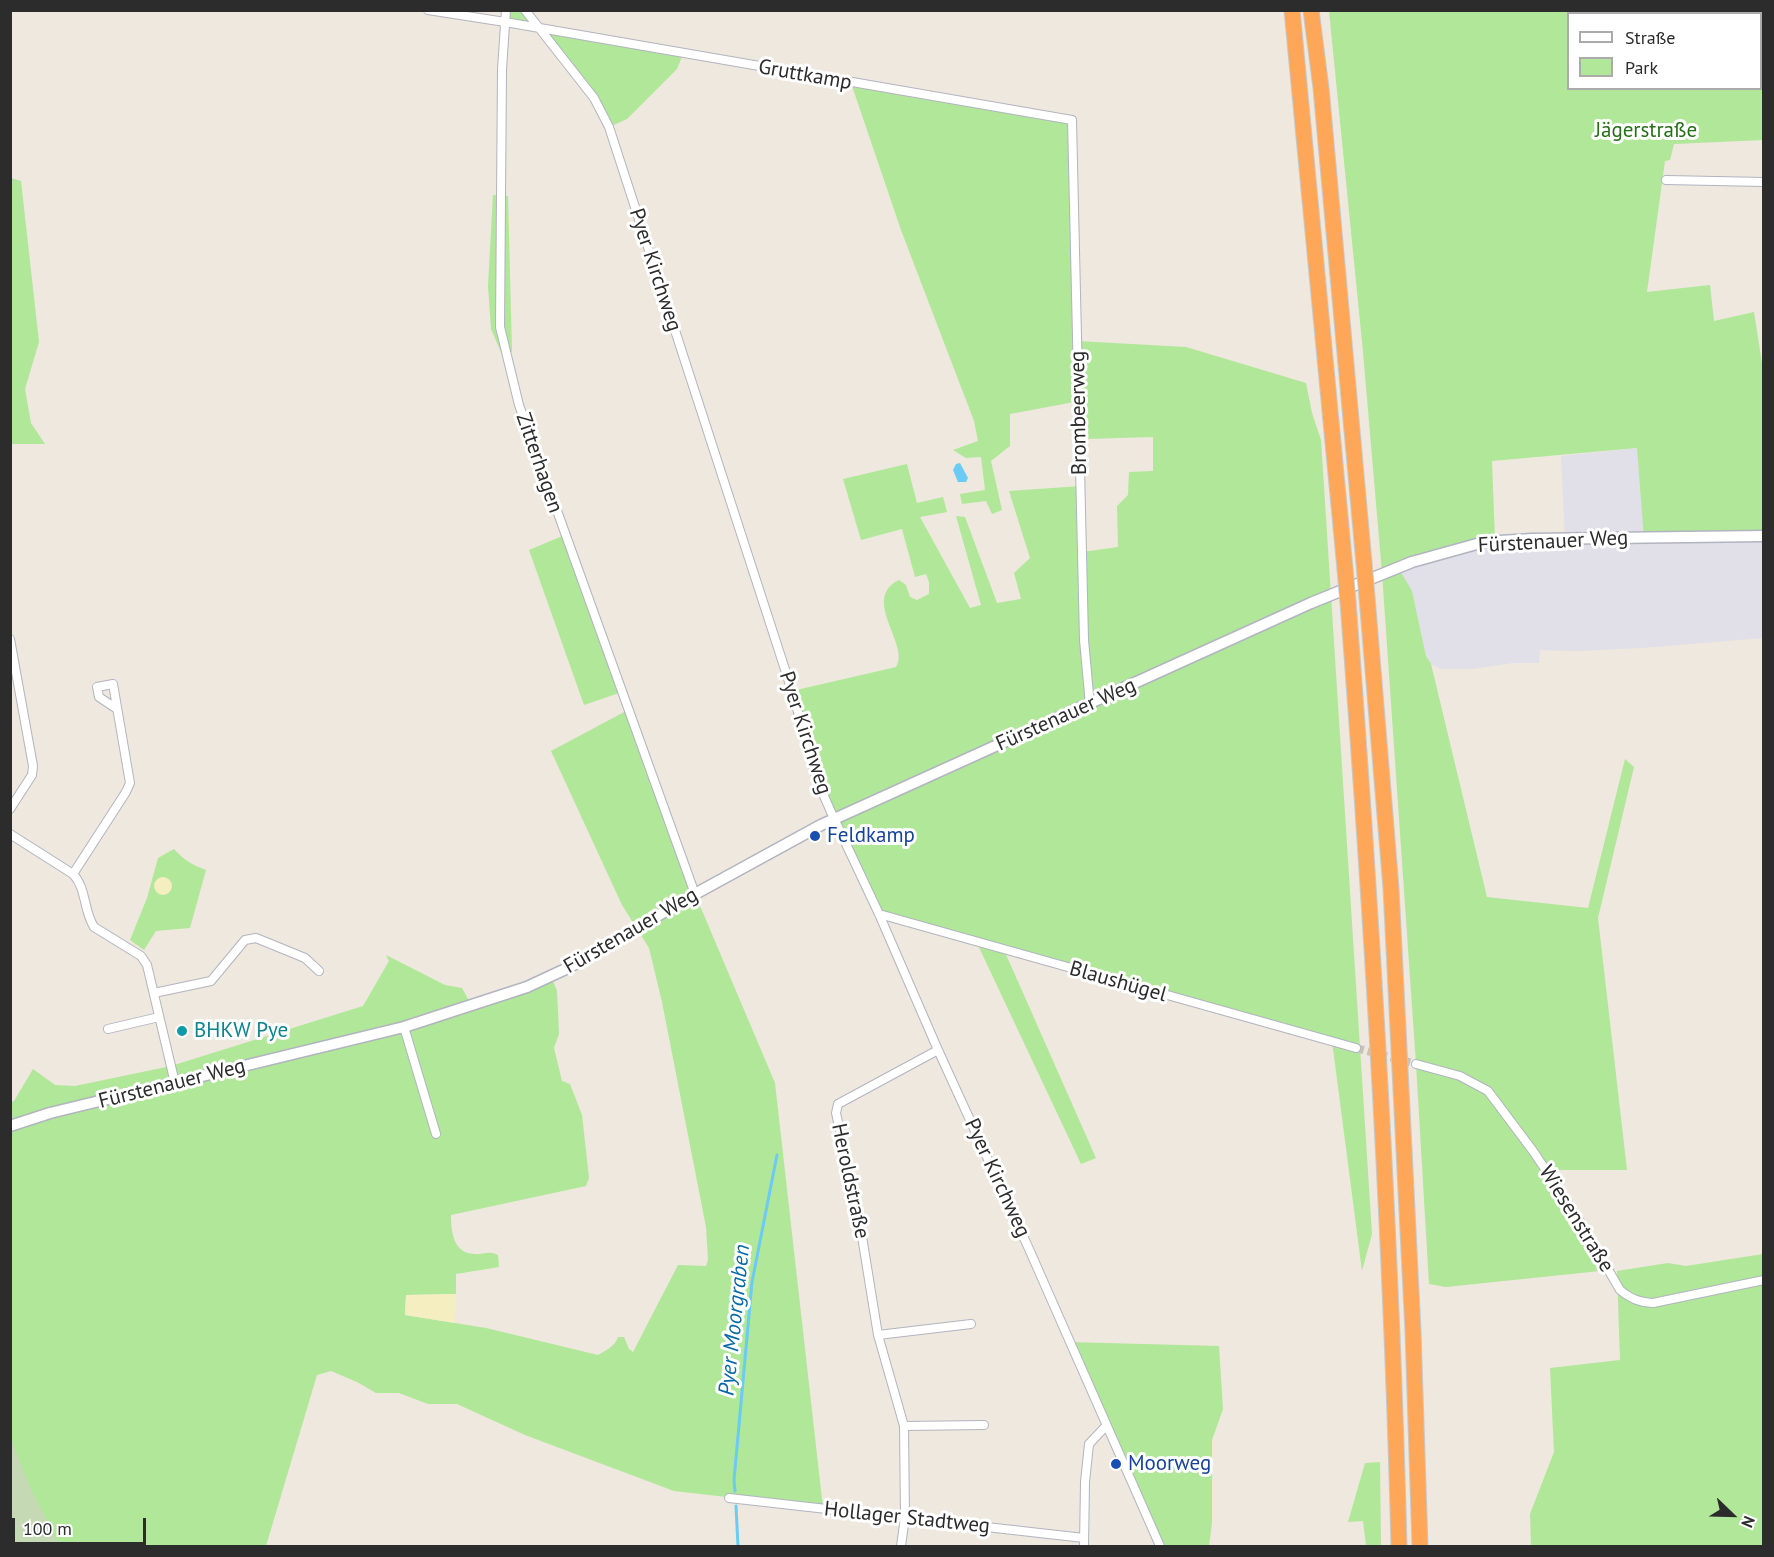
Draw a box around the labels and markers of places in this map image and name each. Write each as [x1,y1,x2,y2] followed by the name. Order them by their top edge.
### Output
[827,823,915,849] place label: Feldkamp
[808,829,822,843] marker: Feldkamp
[194,1018,288,1044] place label: BHKW Pye
[175,1024,189,1038] marker: BHKW Pye
[1128,1451,1211,1477] place label: Moorweg
[1109,1457,1123,1471] marker: Moorweg

